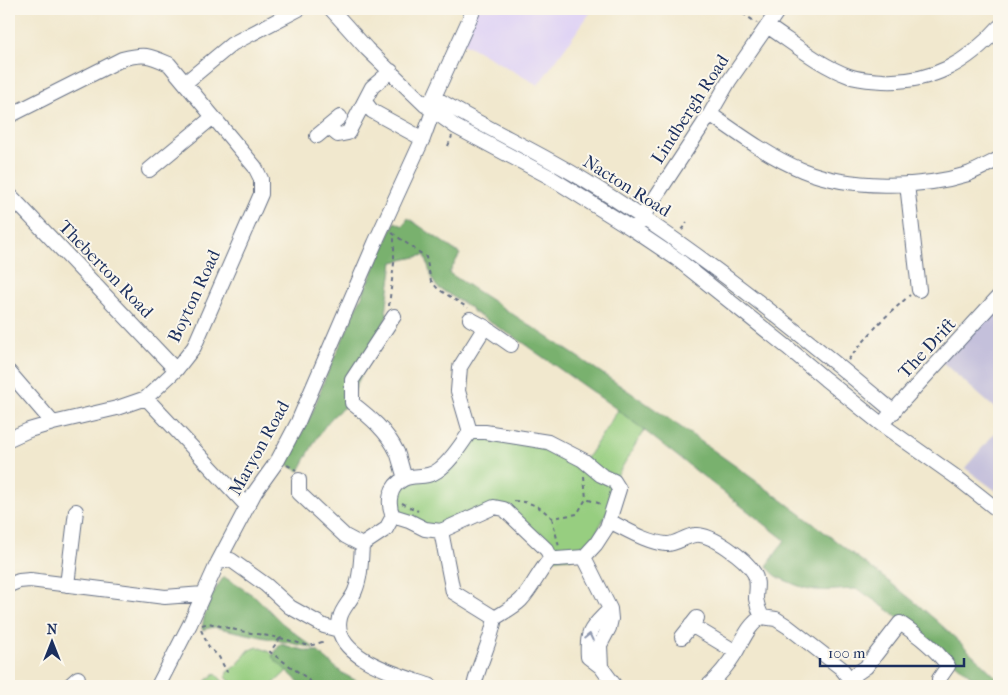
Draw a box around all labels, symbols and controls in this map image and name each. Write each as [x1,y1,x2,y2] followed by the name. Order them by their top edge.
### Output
[647,51,734,168] street label: Lindbergh Road
[579,151,675,222] street label: Nacton Road
[54,216,158,323] street label: Theberton Road
[164,246,225,346] street label: Boyton Road
[894,314,961,383] street label: The Drift
[225,397,294,499] street label: Maryon Road
[28,618,78,668] north arrow
[47,621,58,638] text: N
[583,633,594,641] one-way arrow
[820,635,964,667] scale bar
[828,644,866,662] text: 100 m

